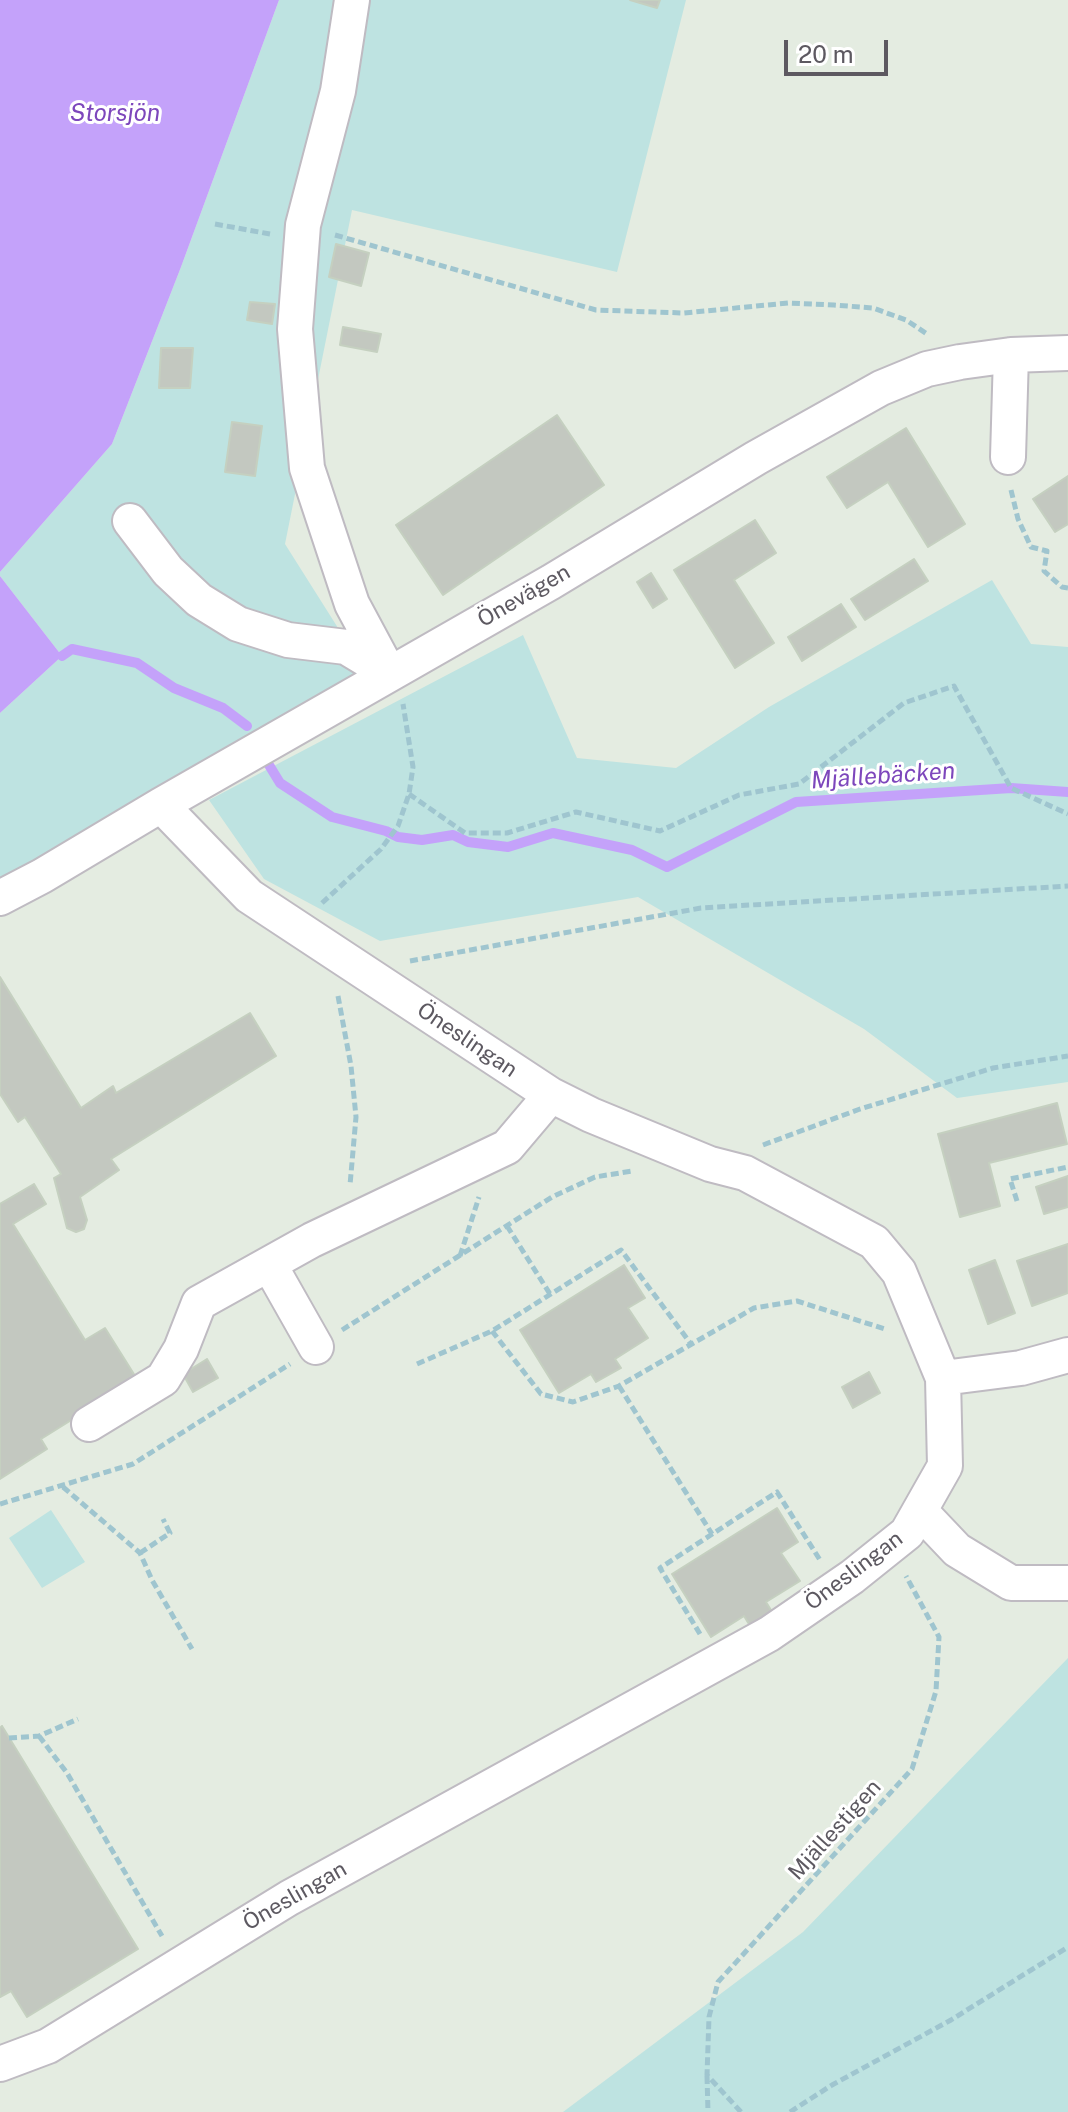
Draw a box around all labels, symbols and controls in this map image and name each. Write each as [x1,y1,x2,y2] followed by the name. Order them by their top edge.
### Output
[788,24,892,74] scale bar
[798,40,854,68] text: 20 m
[70,100,160,128] water label: Storsjön
[473,559,575,633] street label: Önevägen
[810,757,956,795] water label: Mjällebäcken
[412,997,522,1083] street label: Öneslingan
[800,1526,908,1616] street label: Öneslingan
[783,1774,887,1886] street label: Mjällestigen
[238,1856,352,1936] street label: Öneslingan

